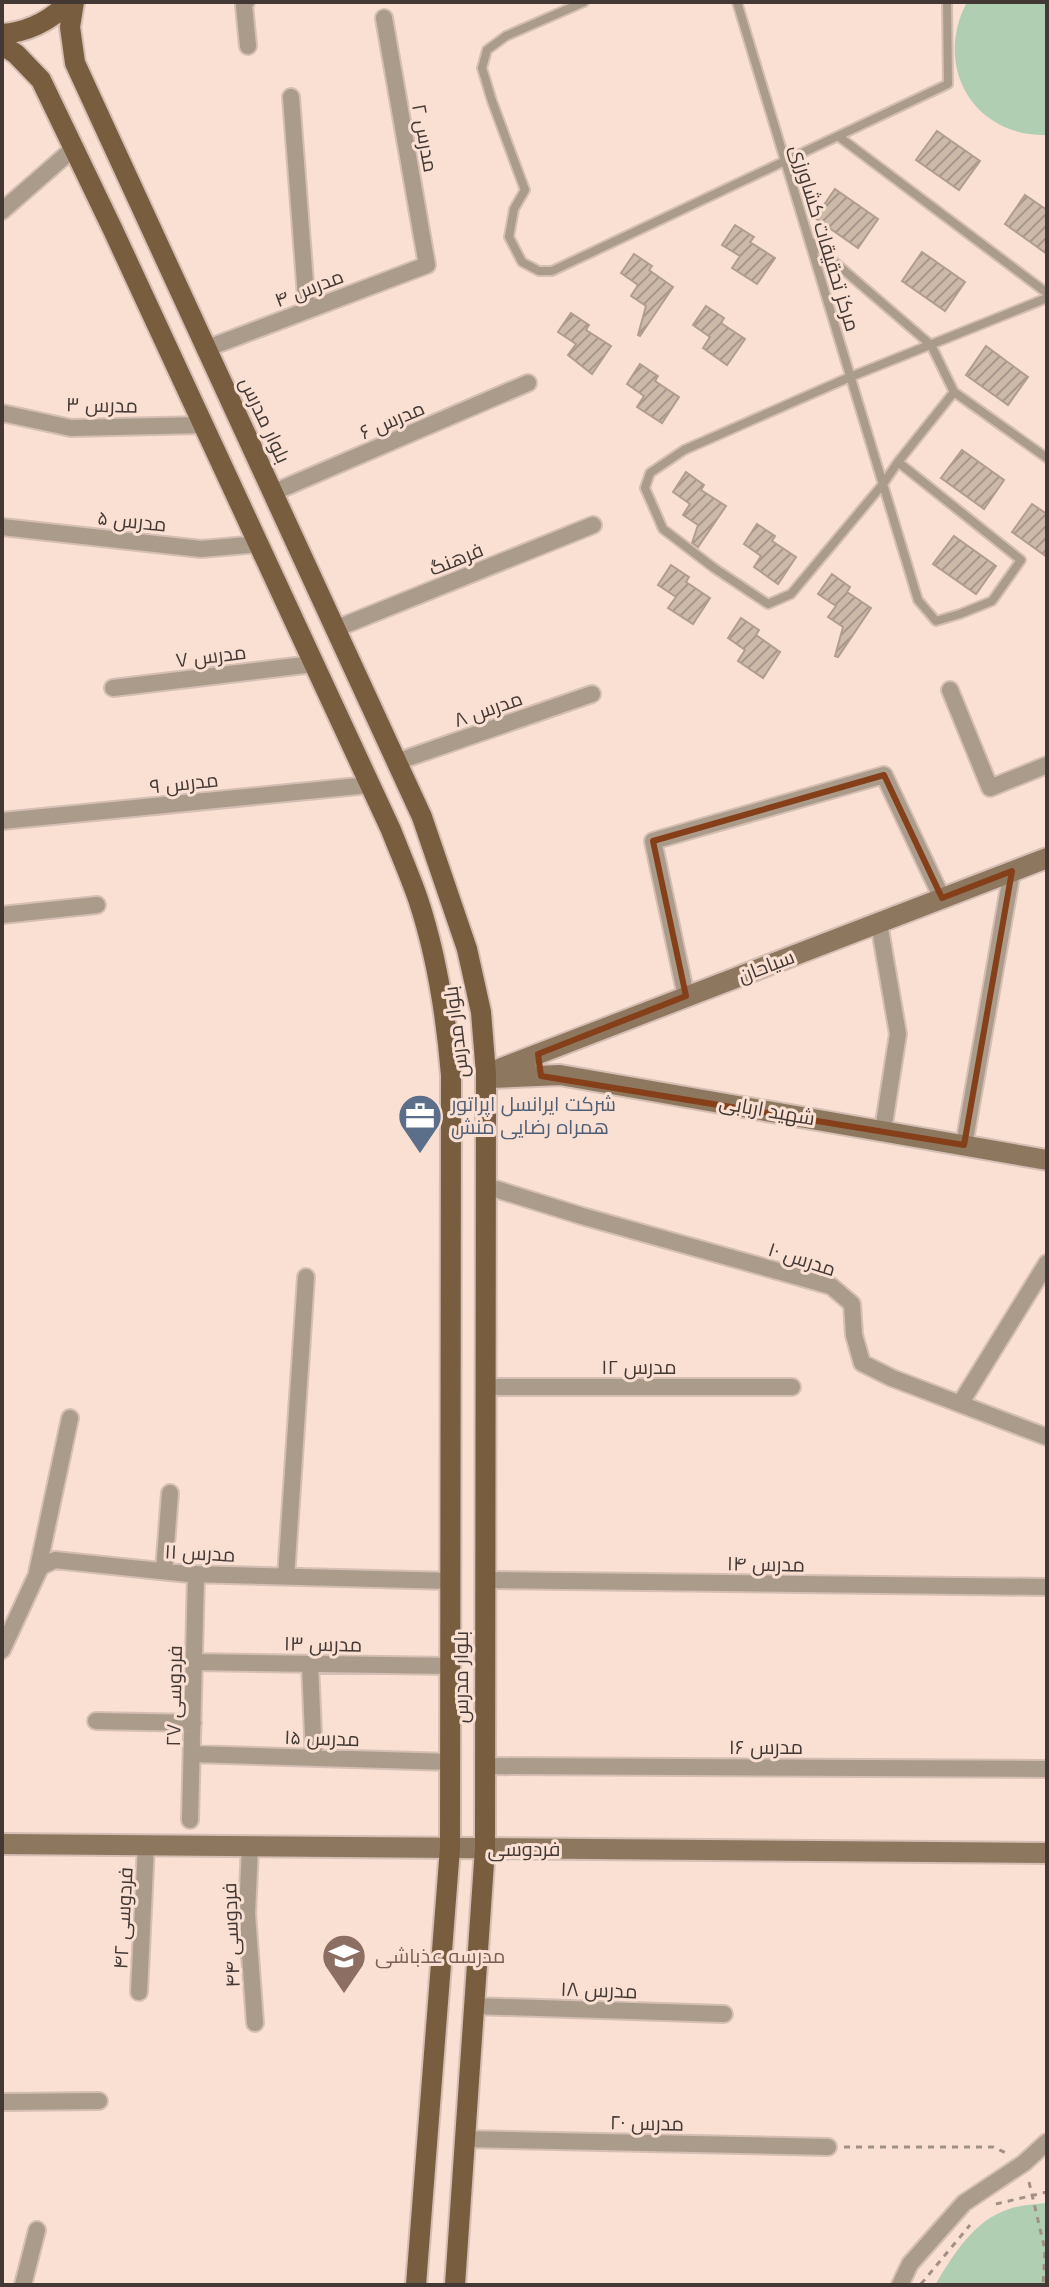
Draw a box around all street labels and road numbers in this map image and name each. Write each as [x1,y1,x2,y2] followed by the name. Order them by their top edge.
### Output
[406,102,442,174] street label: مدرس ۲
[784,142,864,335] street label: مرکز تحقیقات کشاورزی
[272,265,347,313] street label: مدرس ۴
[234,374,294,467] street label: بلوار مدرس
[66,393,138,419] street label: مدرس ۳
[356,397,428,445] street label: مدرس ۶
[96,506,168,538] street label: مدرس ۵
[426,538,487,581] street label: فرهنگ
[174,641,248,673] street label: مدرس ۷
[451,687,526,733] street label: مدرس ۸
[149,768,220,800] street label: مدرس ۹
[735,945,798,989] street label: سیاحان
[439,985,475,1079] street label: بلوار مدرس
[717,1091,817,1131] street label: شهید اربابی
[765,1238,839,1282] street label: مدرس ۱۰
[601,1356,677,1380] street label: مدرس ۱۲
[164,1540,236,1568] street label: مدرس ۱۱
[727,1552,805,1578] street label: مدرس ۱۴
[450,1631,474,1723] street label: بلوار مدرس
[284,1632,362,1658] street label: مدرس ۱۳
[162,1645,188,1747] street label: فردوسی ۲۷
[284,1726,360,1752] street label: مدرس ۱۵
[729,1736,803,1760] street label: مدرس ۱۶
[488,1838,560,1862] street label: فردوسی
[109,1866,139,1970] street label: فردوسی ۴۲
[218,1882,246,1988] street label: فردوسی ۴۴
[560,1978,638,2004] street label: مدرس ۱۸
[610,2111,684,2137] street label: مدرس ۲۰

